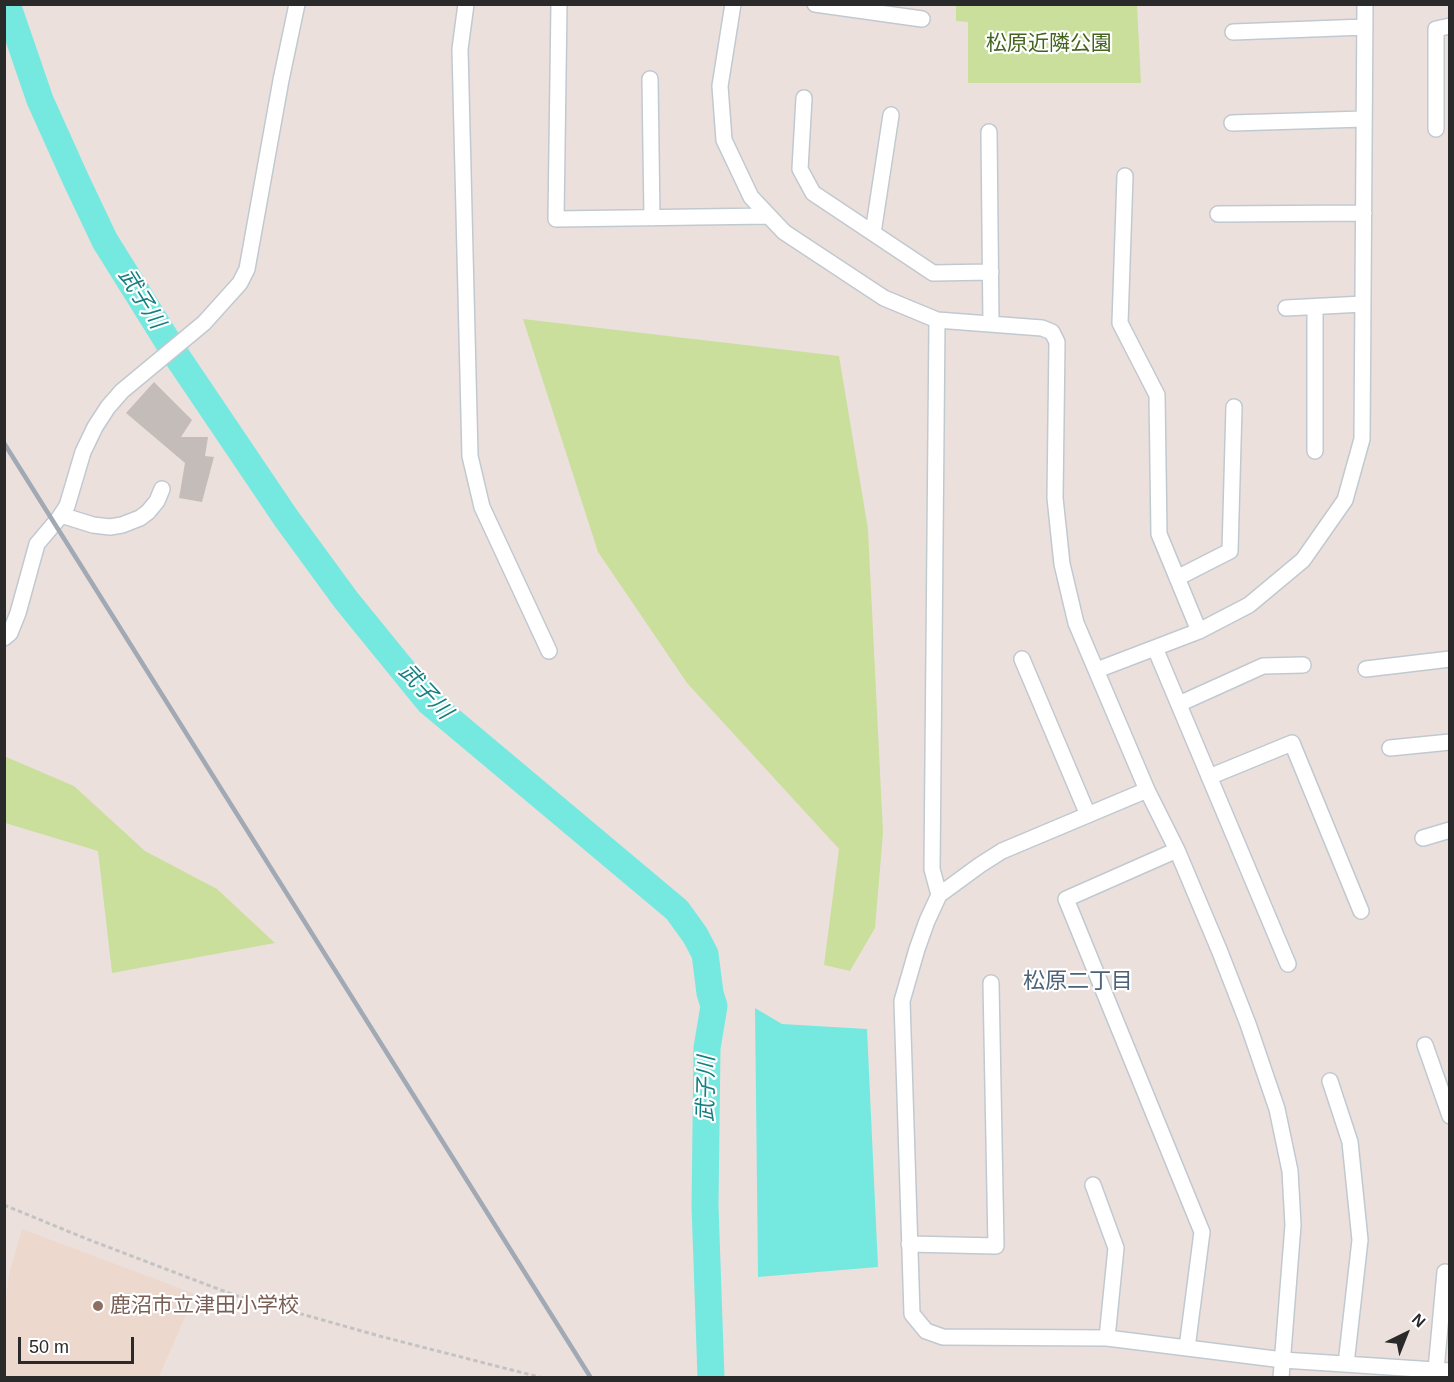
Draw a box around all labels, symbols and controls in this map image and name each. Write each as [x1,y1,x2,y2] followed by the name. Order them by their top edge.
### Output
[986,31,1112,57] park label: 松原近隣公園
[112,264,170,334] water label: 武子川
[393,659,457,725] water label: 武子川
[1023,969,1133,995] district label: 松原二丁目
[693,1056,721,1122] water label: 武子川
[110,1293,299,1319] place label: 鹿沼市立津田小学校
[91,1299,105,1313] marker: 鹿沼市立津田小学校
[1376,1304,1436,1364] north arrow
[1409,1310,1429,1331] text: N
[21,1325,136,1363] scale bar
[29,1337,69,1357] text: 50 m

